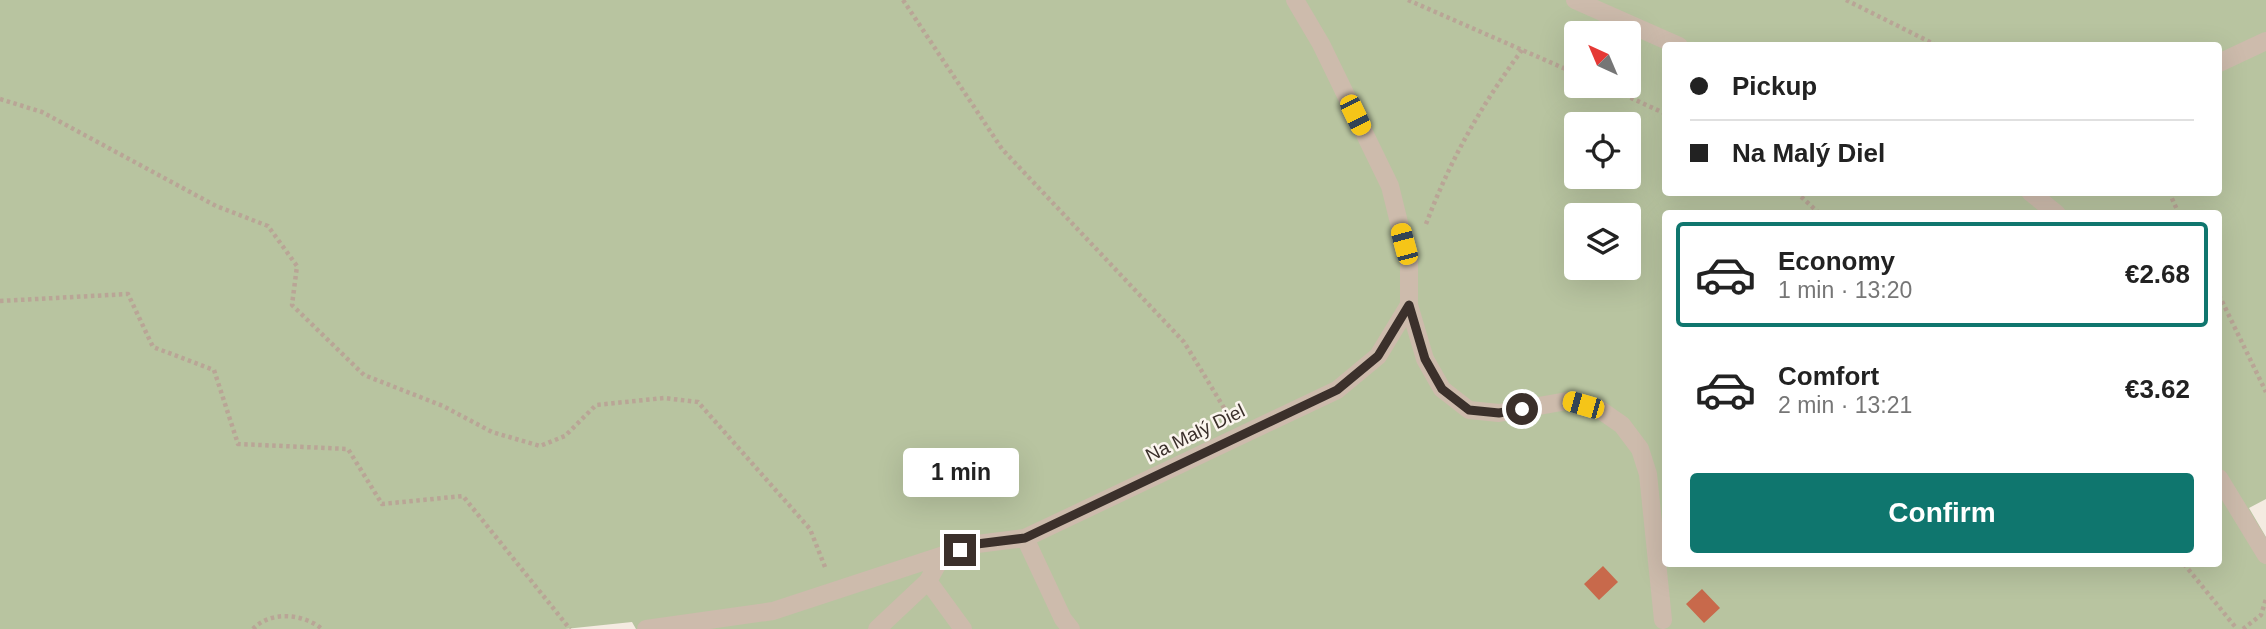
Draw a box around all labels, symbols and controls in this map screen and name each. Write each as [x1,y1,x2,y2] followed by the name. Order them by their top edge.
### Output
[1564,21,1642,98] north arrow
[1564,21,1641,280] map controls
[1732,71,1817,101] text: Pickup
[1337,92,1374,138] car
[1564,112,1641,189] button: locate
[1732,138,1885,168] text: Na Malý Diel
[1564,203,1641,280] button: layers
[1389,221,1420,267] car
[1694,243,1757,306] icon: car
[1778,246,1895,276] text: Economy
[2125,259,2190,289] text: €2.68
[1778,277,1912,303] text: 1 min · 13:20
[1694,358,1757,421] icon: car
[1778,361,1879,391] text: Comfort
[2125,374,2190,404] text: €3.62
[1560,389,1607,421] car
[1778,392,1912,418] text: 2 min · 13:21
[1506,393,1538,425] route start
[1142,400,1248,466] street label: Na Malý Diel
[902,448,1018,498] callout: 1 min
[931,459,991,485] text: 1 min
[1690,473,2194,553] button: Confirm
[944,534,976,566] route end

